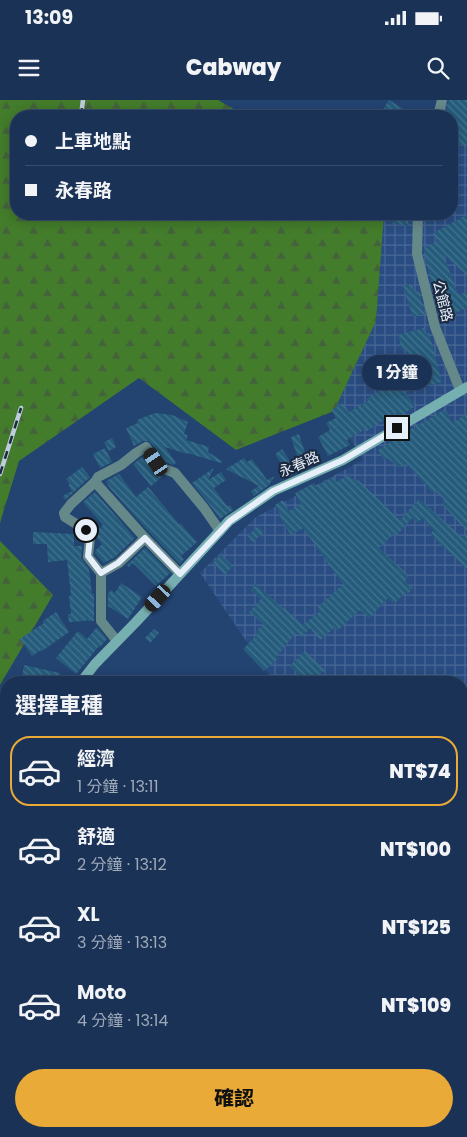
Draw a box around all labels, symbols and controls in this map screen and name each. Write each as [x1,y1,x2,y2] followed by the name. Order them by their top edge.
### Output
[25,4,73,31] text: 13:09
[186,52,281,83] text: Cabway
[15,54,43,82] icon: menu
[424,54,452,82] icon: search
[55,128,131,155] text: 上車地點
[55,177,112,204] text: 永春路
[428,278,458,324] street label: 公館路
[362,355,432,390] callout: 1 分鐘
[376,361,418,384] text: 1 分鐘
[386,417,408,439] route end
[141,445,170,479] car
[276,446,322,482] street label: 永春路
[75,519,97,541] route start
[142,582,173,614] car
[15,690,103,721] text: 選擇車種
[77,745,115,772] text: 經濟
[17,749,62,794] icon: car
[389,758,451,785] text: NT$74
[77,775,159,798] text: 1 分鐘 · 13:11
[77,823,115,850] text: 舒適
[17,827,62,872] icon: car
[380,836,451,863] text: NT$100
[77,853,167,876] text: 2 分鐘 · 13:12
[77,901,100,928] text: XL
[17,905,62,950] icon: car
[382,914,451,941] text: NT$125
[77,931,167,954] text: 3 分鐘 · 13:13
[77,979,126,1006] text: Moto
[17,983,62,1028] icon: car
[381,992,451,1019] text: NT$109
[77,1009,168,1032] text: 4 分鐘 · 13:14
[15,1069,453,1127] button: 確認

